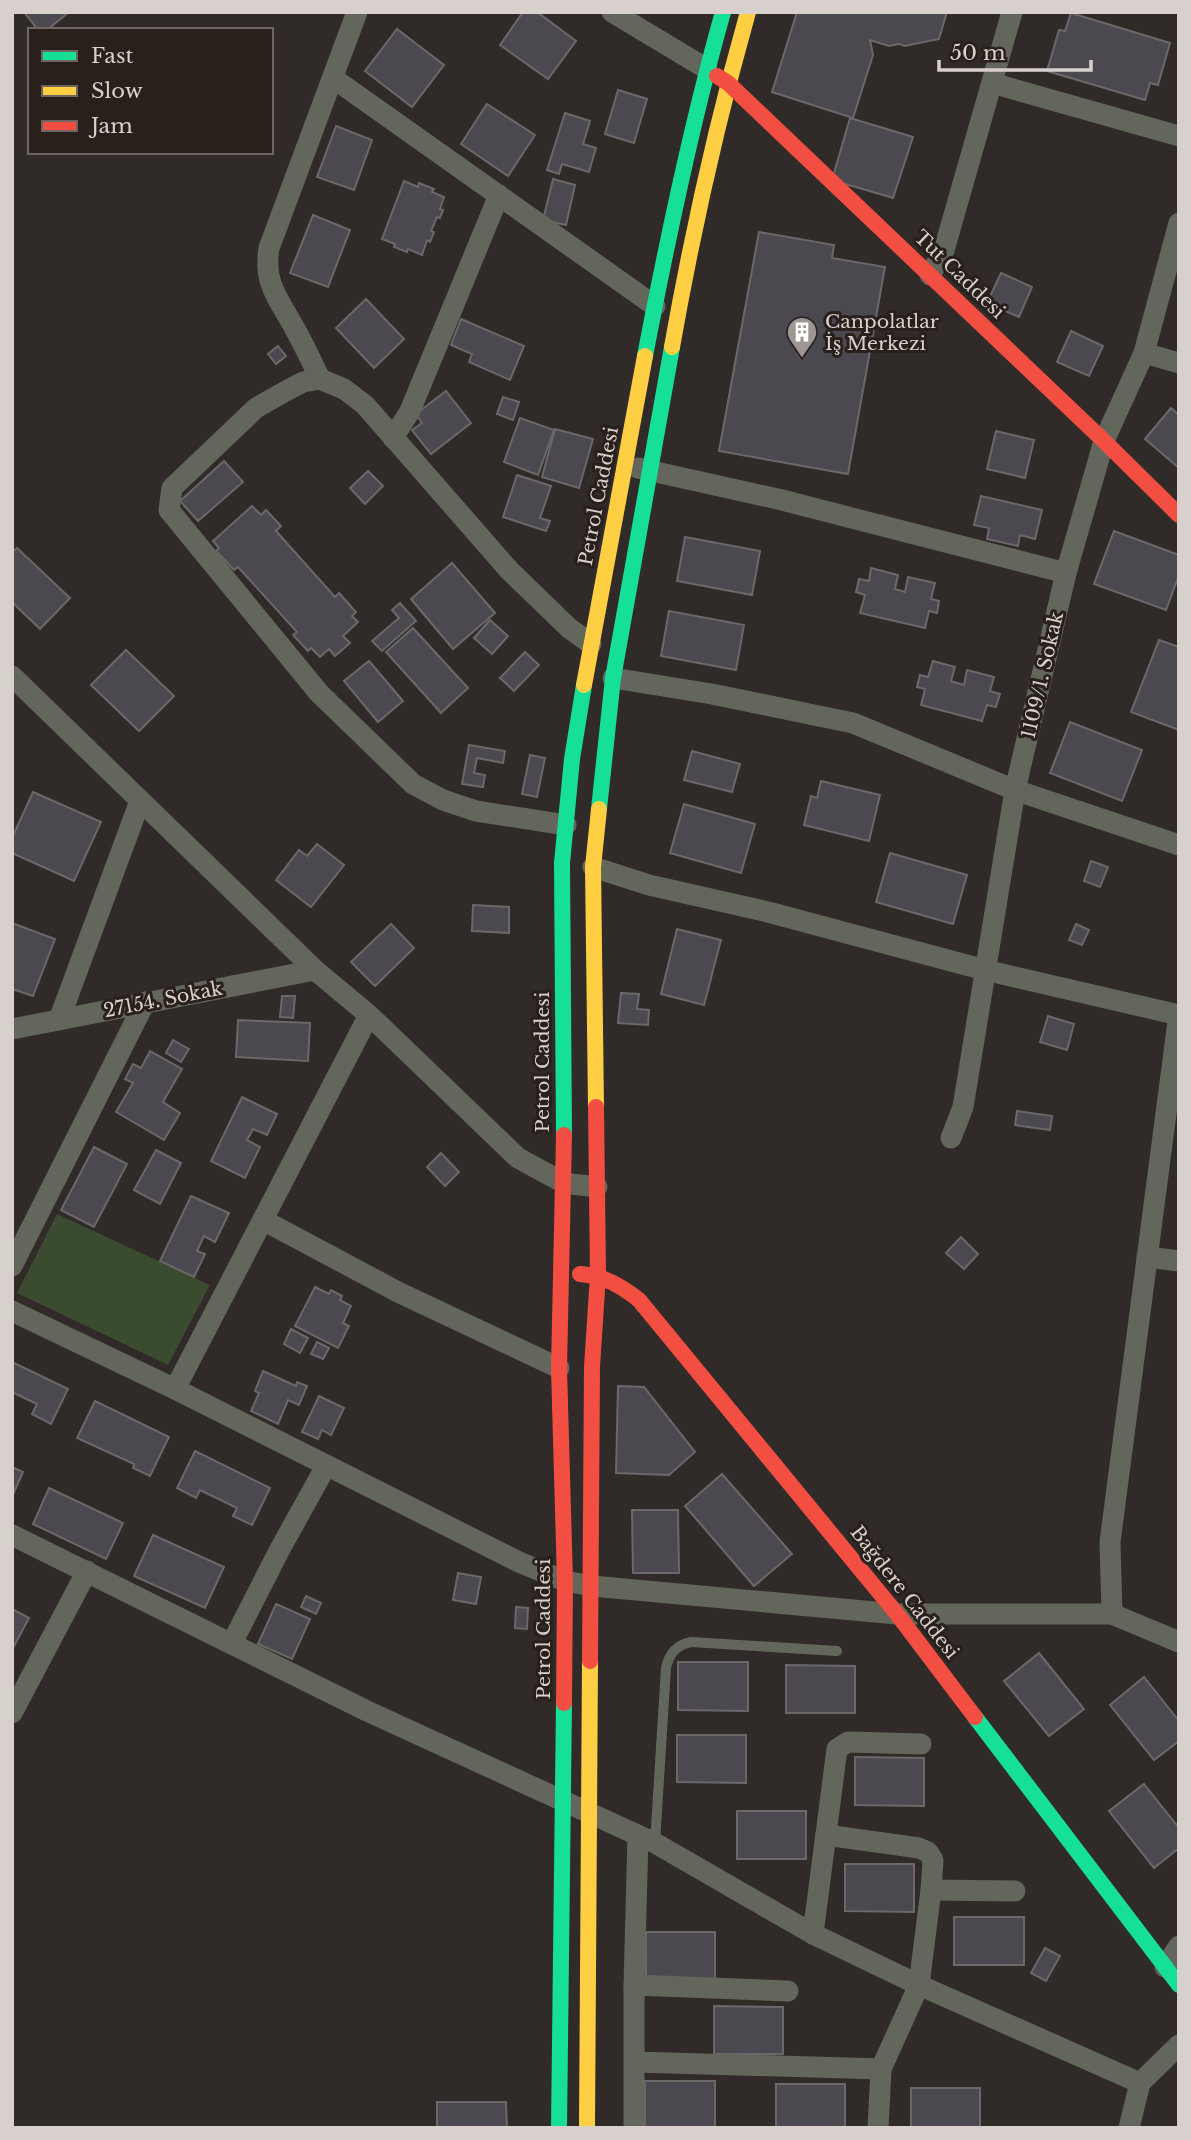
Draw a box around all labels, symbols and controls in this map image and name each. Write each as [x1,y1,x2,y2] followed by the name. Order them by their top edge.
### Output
[28,28,273,154] legend
[939,28,1091,72] scale bar
[950,40,1006,66] text: 50 m
[91,43,133,69] text: Fast
[91,78,143,104] text: Slow
[88,113,133,139] text: Jam
[910,225,1010,324] street label: Tut Caddesi
[825,310,939,355] place label: Canpolatlar İş Merkezi
[785,315,819,359] building icon: Canpolatlar İş Merkezi
[574,424,623,567] street label: Petrol Caddesi
[1017,609,1068,741] street label: 1109/1. Sokak
[102,977,225,1022] street label: 27154. Sokak
[531,991,554,1132] street label: Petrol Caddesi
[845,1521,964,1664] street label: Bağdere Caddesi
[532,1558,555,1699] street label: Petrol Caddesi

